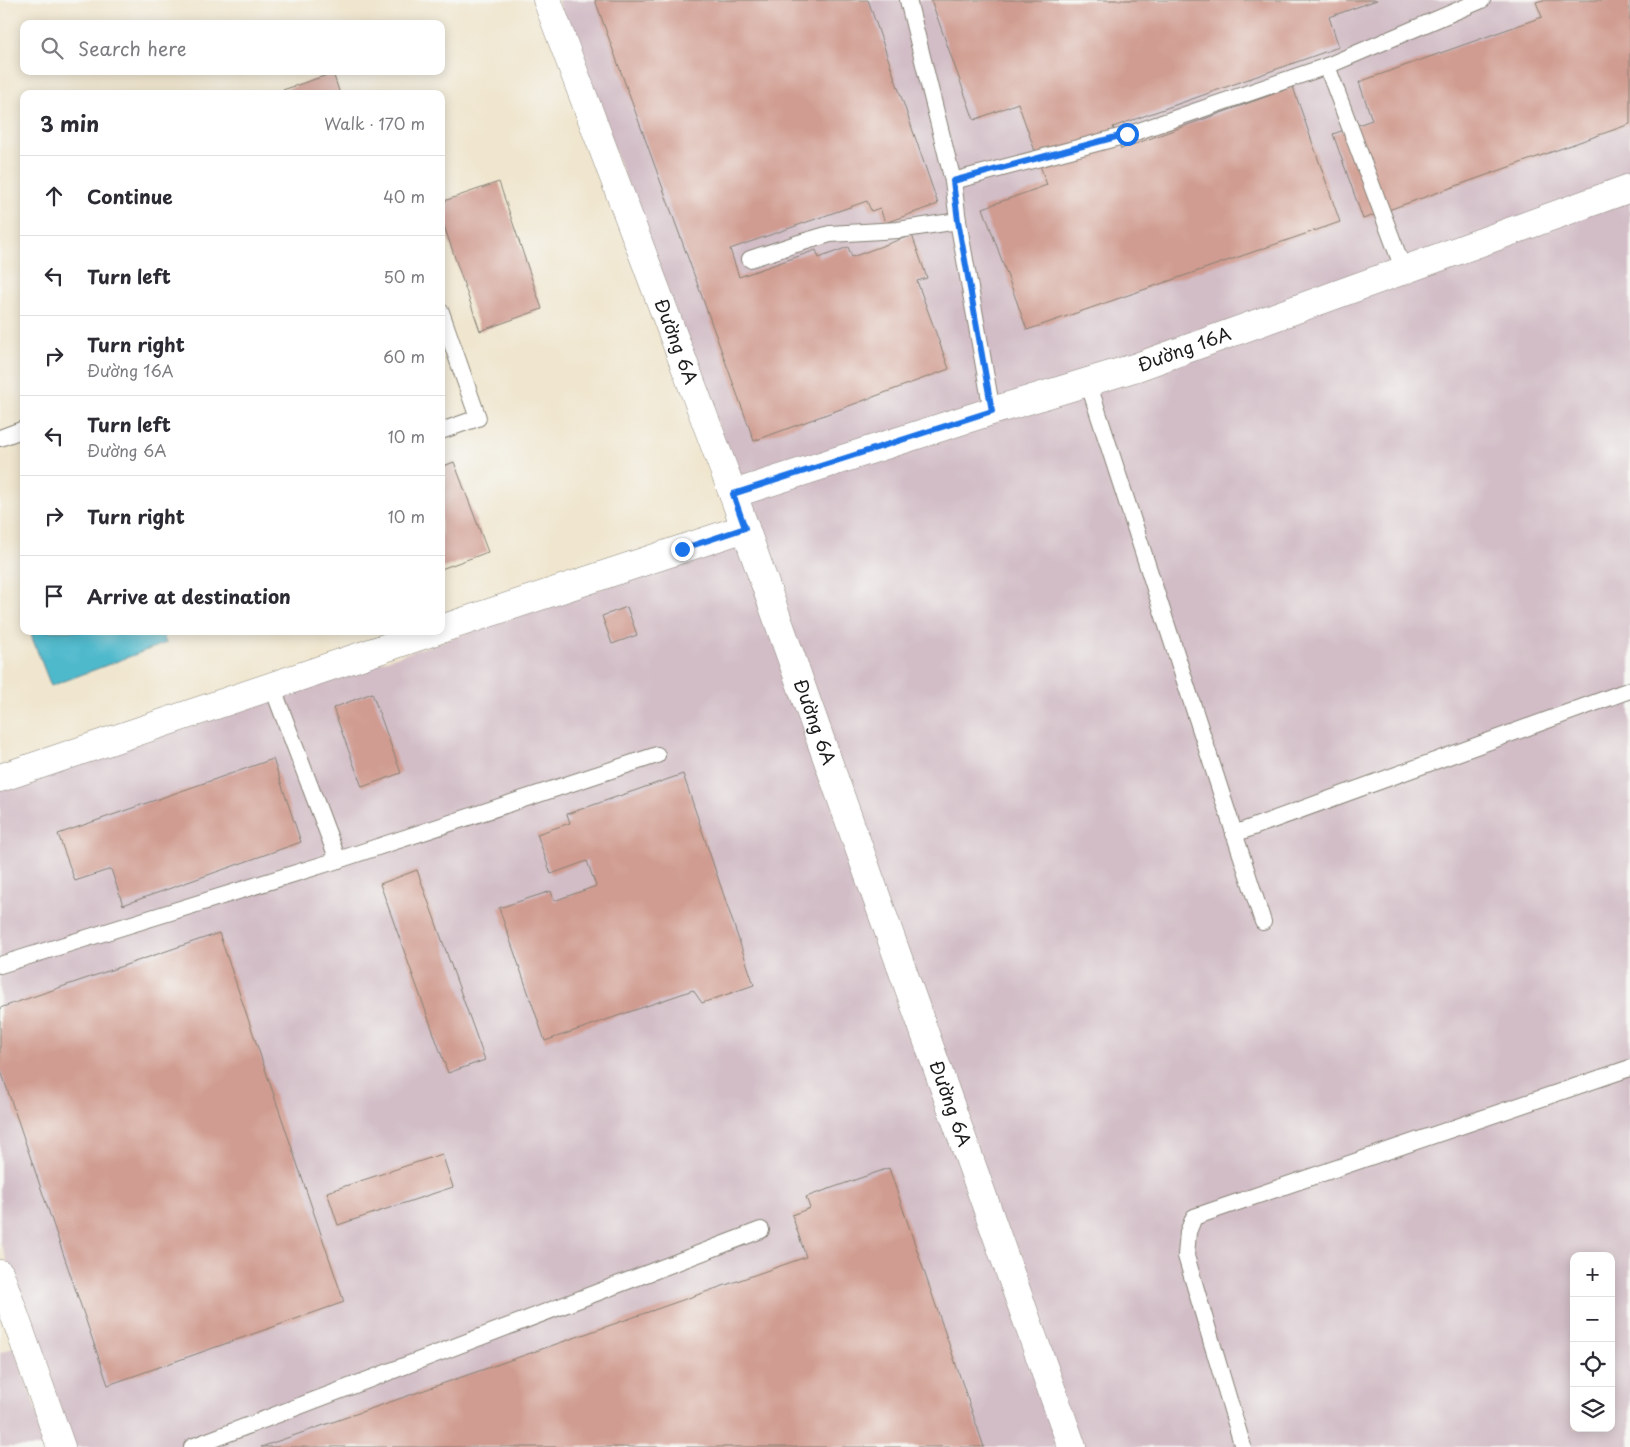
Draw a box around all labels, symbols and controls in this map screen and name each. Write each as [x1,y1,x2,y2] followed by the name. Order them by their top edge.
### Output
[20,20,445,75] search box
[38,34,66,62] icon: search
[78,34,187,62] text: Search here
[40,107,99,139] text: 3 min
[324,111,425,135] text: Walk · 170 m
[1116,123,1139,146] route start
[40,182,68,210] icon: ahead
[87,182,173,210] text: Continue
[383,184,425,208] text: 40 m
[40,262,68,290] icon: left
[87,262,171,290] text: Turn left
[384,264,425,288] text: 50 m
[649,294,705,388] street label: Đường 6A
[1133,319,1234,378] street label: Đường 16A
[87,330,185,358] text: Turn right
[40,342,68,370] icon: right
[383,344,425,368] text: 60 m
[87,358,174,382] text: Đường 16A
[87,410,171,438] text: Turn left
[40,422,68,450] icon: left
[388,424,425,448] text: 10 m
[87,438,167,462] text: Đường 6A
[40,502,68,530] icon: right
[87,502,185,530] text: Turn right
[388,504,425,528] text: 10 m
[671,538,694,561] route end
[40,582,68,610] icon: arrive
[87,582,291,610] text: Arrive at destination
[788,675,843,769] street label: Đường 6A
[924,1057,979,1150] street label: Đường 6A
[1570,1252,1615,1432] map controls
[1570,1252,1615,1297] button: +
[1570,1297,1615,1342] button: −
[1570,1342,1615,1387] button: locate
[1570,1387,1615,1432] button: layers

